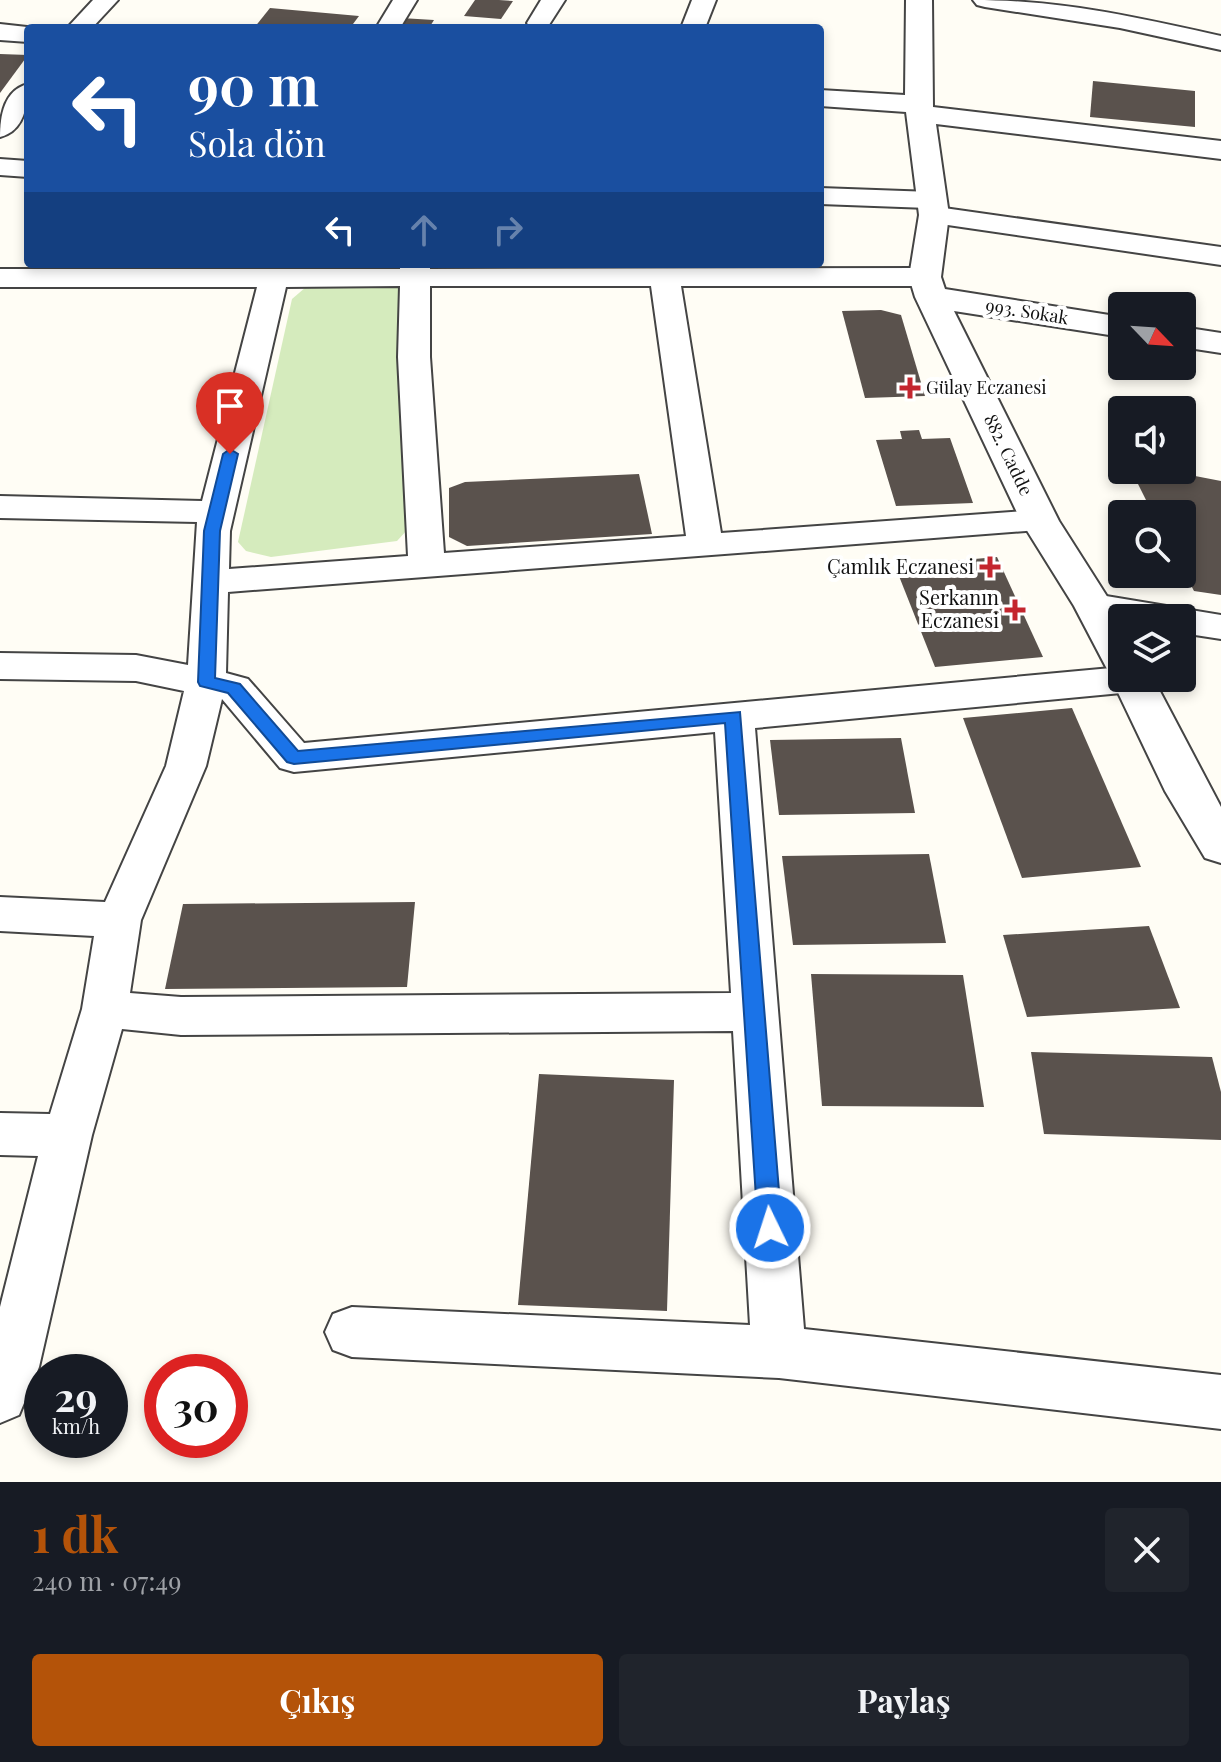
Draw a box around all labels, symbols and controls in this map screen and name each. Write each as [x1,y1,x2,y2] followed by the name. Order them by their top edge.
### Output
[188,46,319,121] text: 90 m
[56,56,160,160] icon: left
[188,118,326,166] text: Sola dön
[318,208,362,252] icon: left
[402,208,446,252] icon: ahead
[486,208,530,252] icon: right
[1108,292,1196,380] north arrow
[1108,292,1196,692] map controls
[984,293,1070,329] street label: 993. Sokak
[196,372,264,454] pin
[926,375,1047,399] place label: Gülay Eczanesi
[901,379,919,397] marker: Gülay Eczanesi
[208,384,252,428] icon: arrive
[1108,396,1196,484] button: sound
[979,410,1039,499] street label: 882. Cadde
[1108,500,1196,588] button: search
[827,552,974,579] place label: Çamlık Eczanesi
[981,558,999,576] marker: Çamlık Eczanesi
[919,583,999,633] place label: Serkanın Eczanesi
[1006,601,1024,619] marker: Serkanın Eczanesi
[1108,604,1196,692] button: layers
[728,1186,812,1270] position arrow
[144,1354,248,1458] speed limit sign: 30
[54,1369,98,1422] text: 29
[52,1412,100,1439] text: km/h
[32,1501,118,1565] text: 1 dk
[1105,1508,1189,1592] button: close
[32,1563,181,1598] text: 240 m · 07:49
[32,1654,603,1746] button: Çıkış
[619,1654,1189,1746] button: Paylaş

